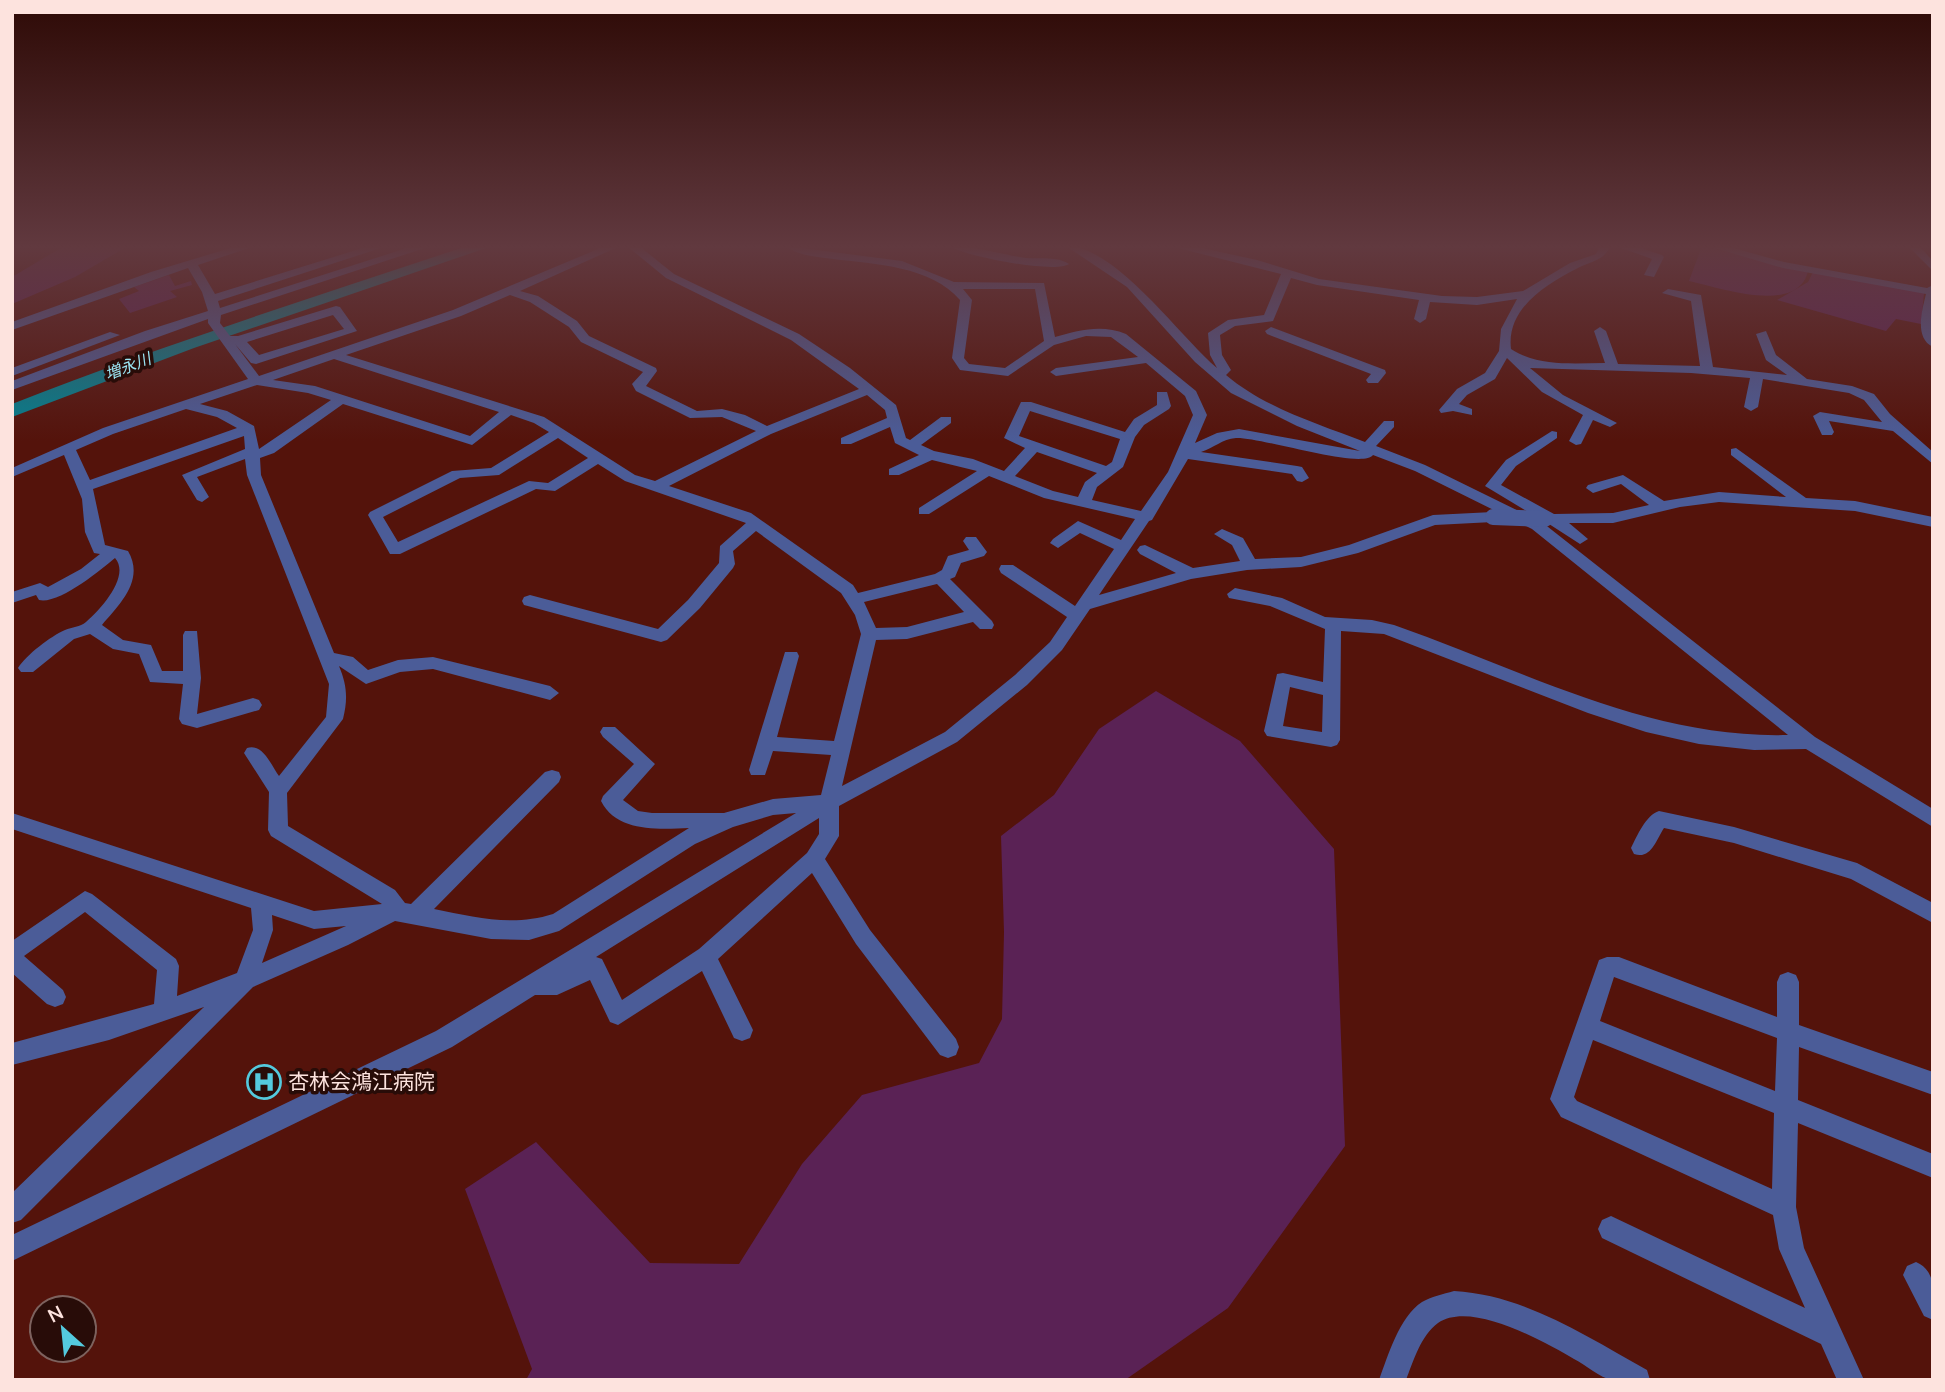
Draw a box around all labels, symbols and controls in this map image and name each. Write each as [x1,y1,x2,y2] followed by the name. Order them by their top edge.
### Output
[102,347,156,386] water label: 増永川
[245,1063,283,1101] hospital icon: 杏林会鴻江病院
[288,1068,435,1096] place label: 杏林会鴻江病院
[28,1294,98,1364] north arrow
[43,1300,68,1330] text: N

